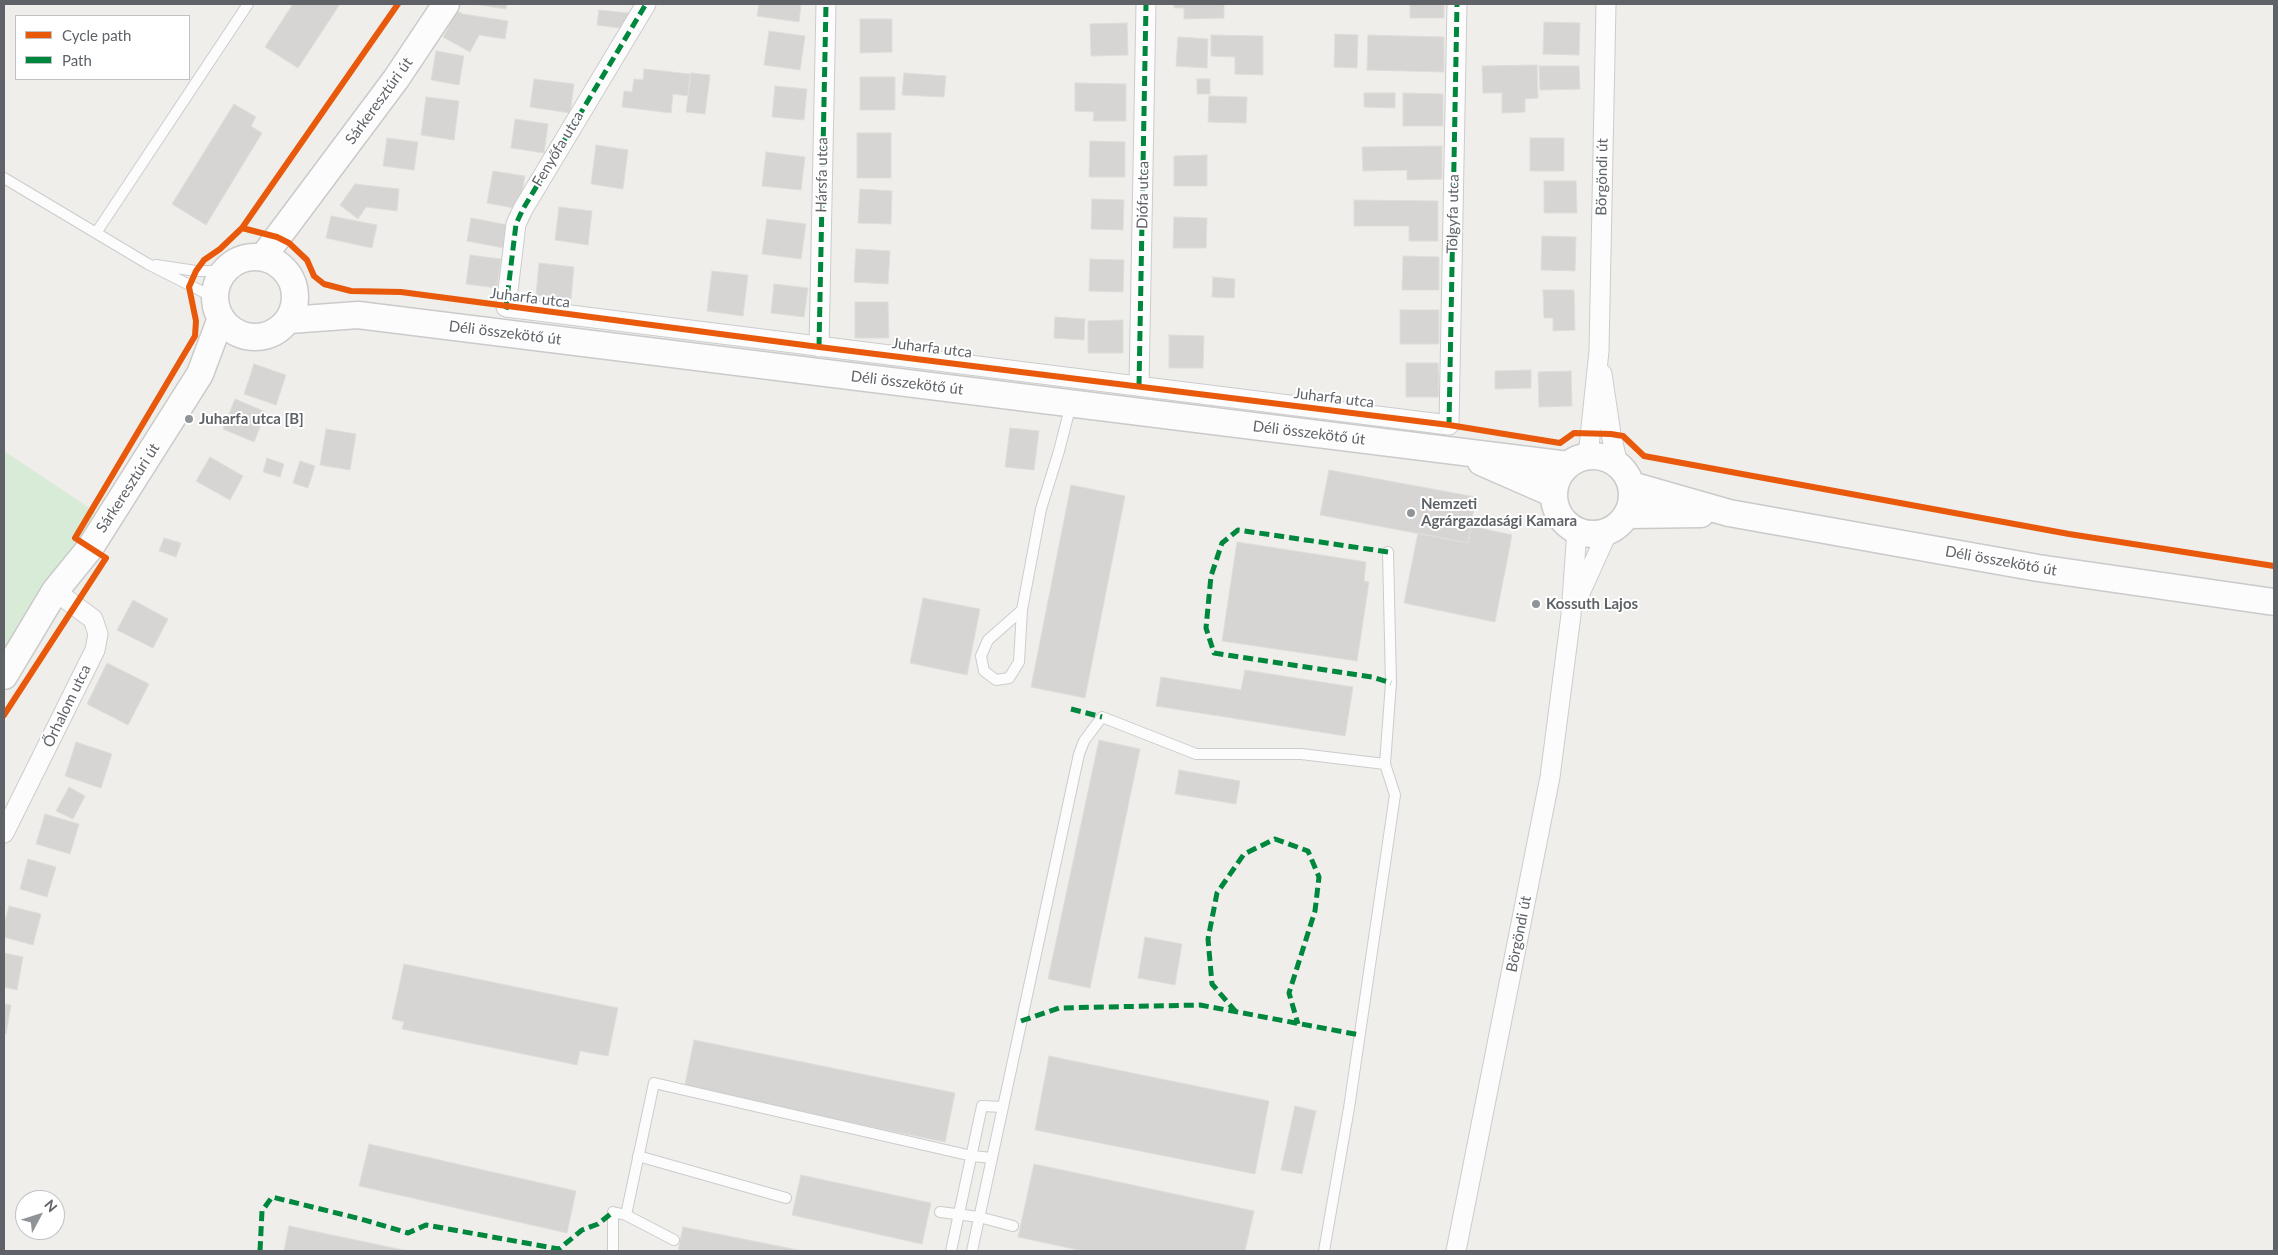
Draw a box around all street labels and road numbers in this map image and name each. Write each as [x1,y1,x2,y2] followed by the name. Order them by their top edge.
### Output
[342,54,416,148] street label: Sárkeresztúri út
[528,108,588,190] street label: Fenyőfa utca
[812,137,832,213] street label: Hársfa utca
[1592,138,1612,216] street label: Börgöndi út
[1133,161,1153,229] street label: Diófa utca
[1443,174,1463,254] street label: Tölgyfa utca
[489,284,571,312] street label: Juharfa utca
[448,317,562,349] street label: Déli összekötő út
[891,334,973,362] street label: Juharfa utca
[850,367,964,399] street label: Déli összekötő út
[1293,384,1375,412] street label: Juharfa utca
[1252,417,1366,449] street label: Déli összekötő út
[92,440,164,536] street label: Sárkeresztúri út
[1944,542,2058,580] street label: Déli összekötő út
[39,662,95,750] street label: Őrhalom utca
[1503,894,1535,974] street label: Börgöndi út

